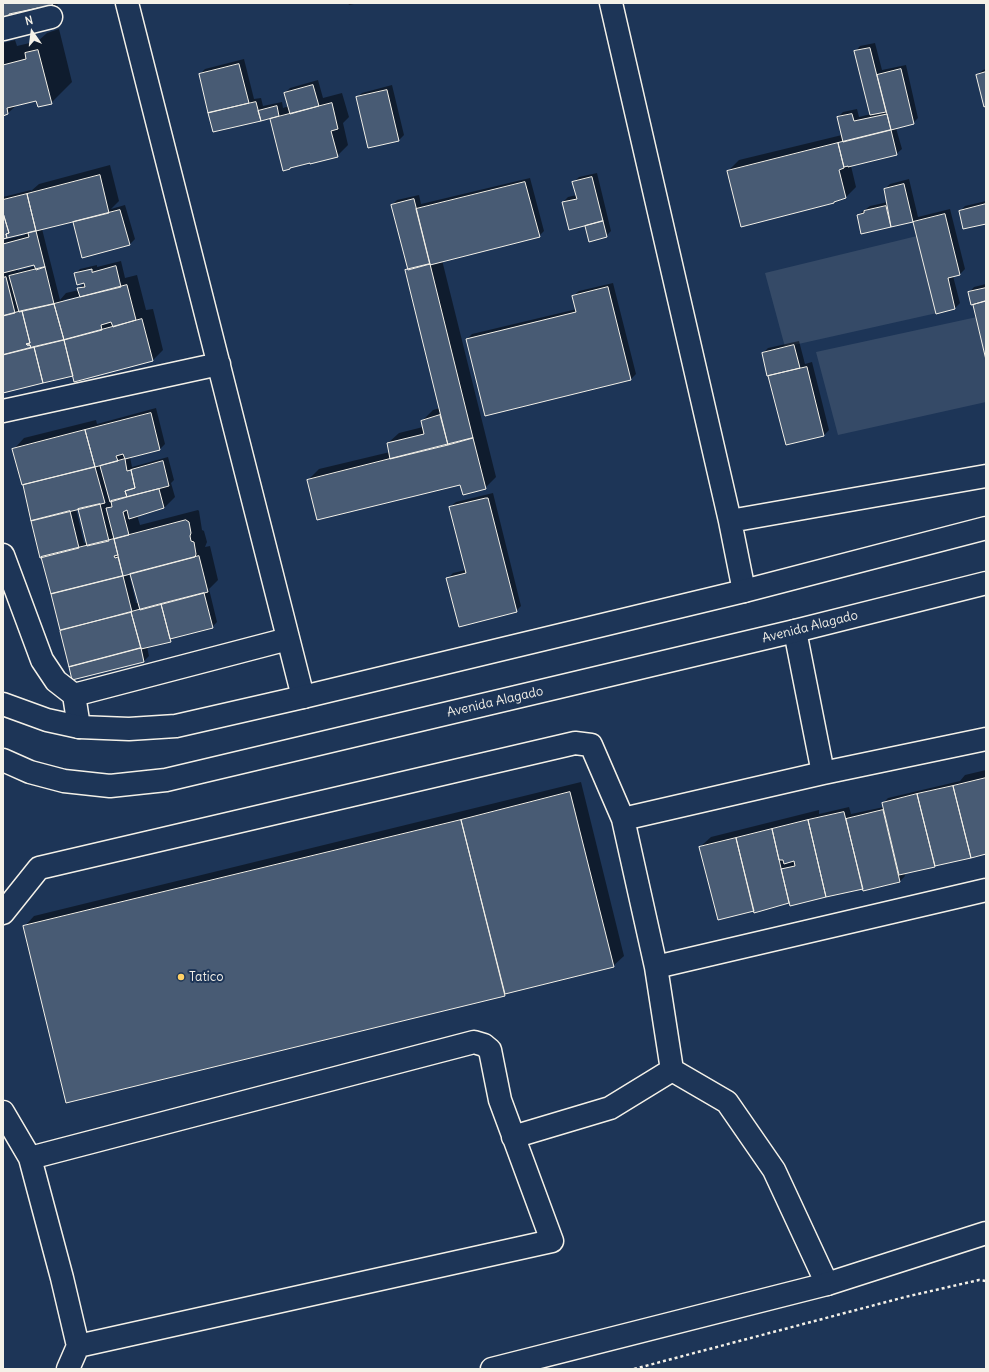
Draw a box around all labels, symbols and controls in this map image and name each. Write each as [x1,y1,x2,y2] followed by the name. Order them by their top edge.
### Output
[12,12,52,52] north arrow
[24,13,34,28] text: N
[760,608,860,646] street label: Avenida Alagado
[445,683,545,721] street label: Avenida Alagado
[189,969,223,985] place label: Tatico
[176,972,186,982] marker: Tatico

